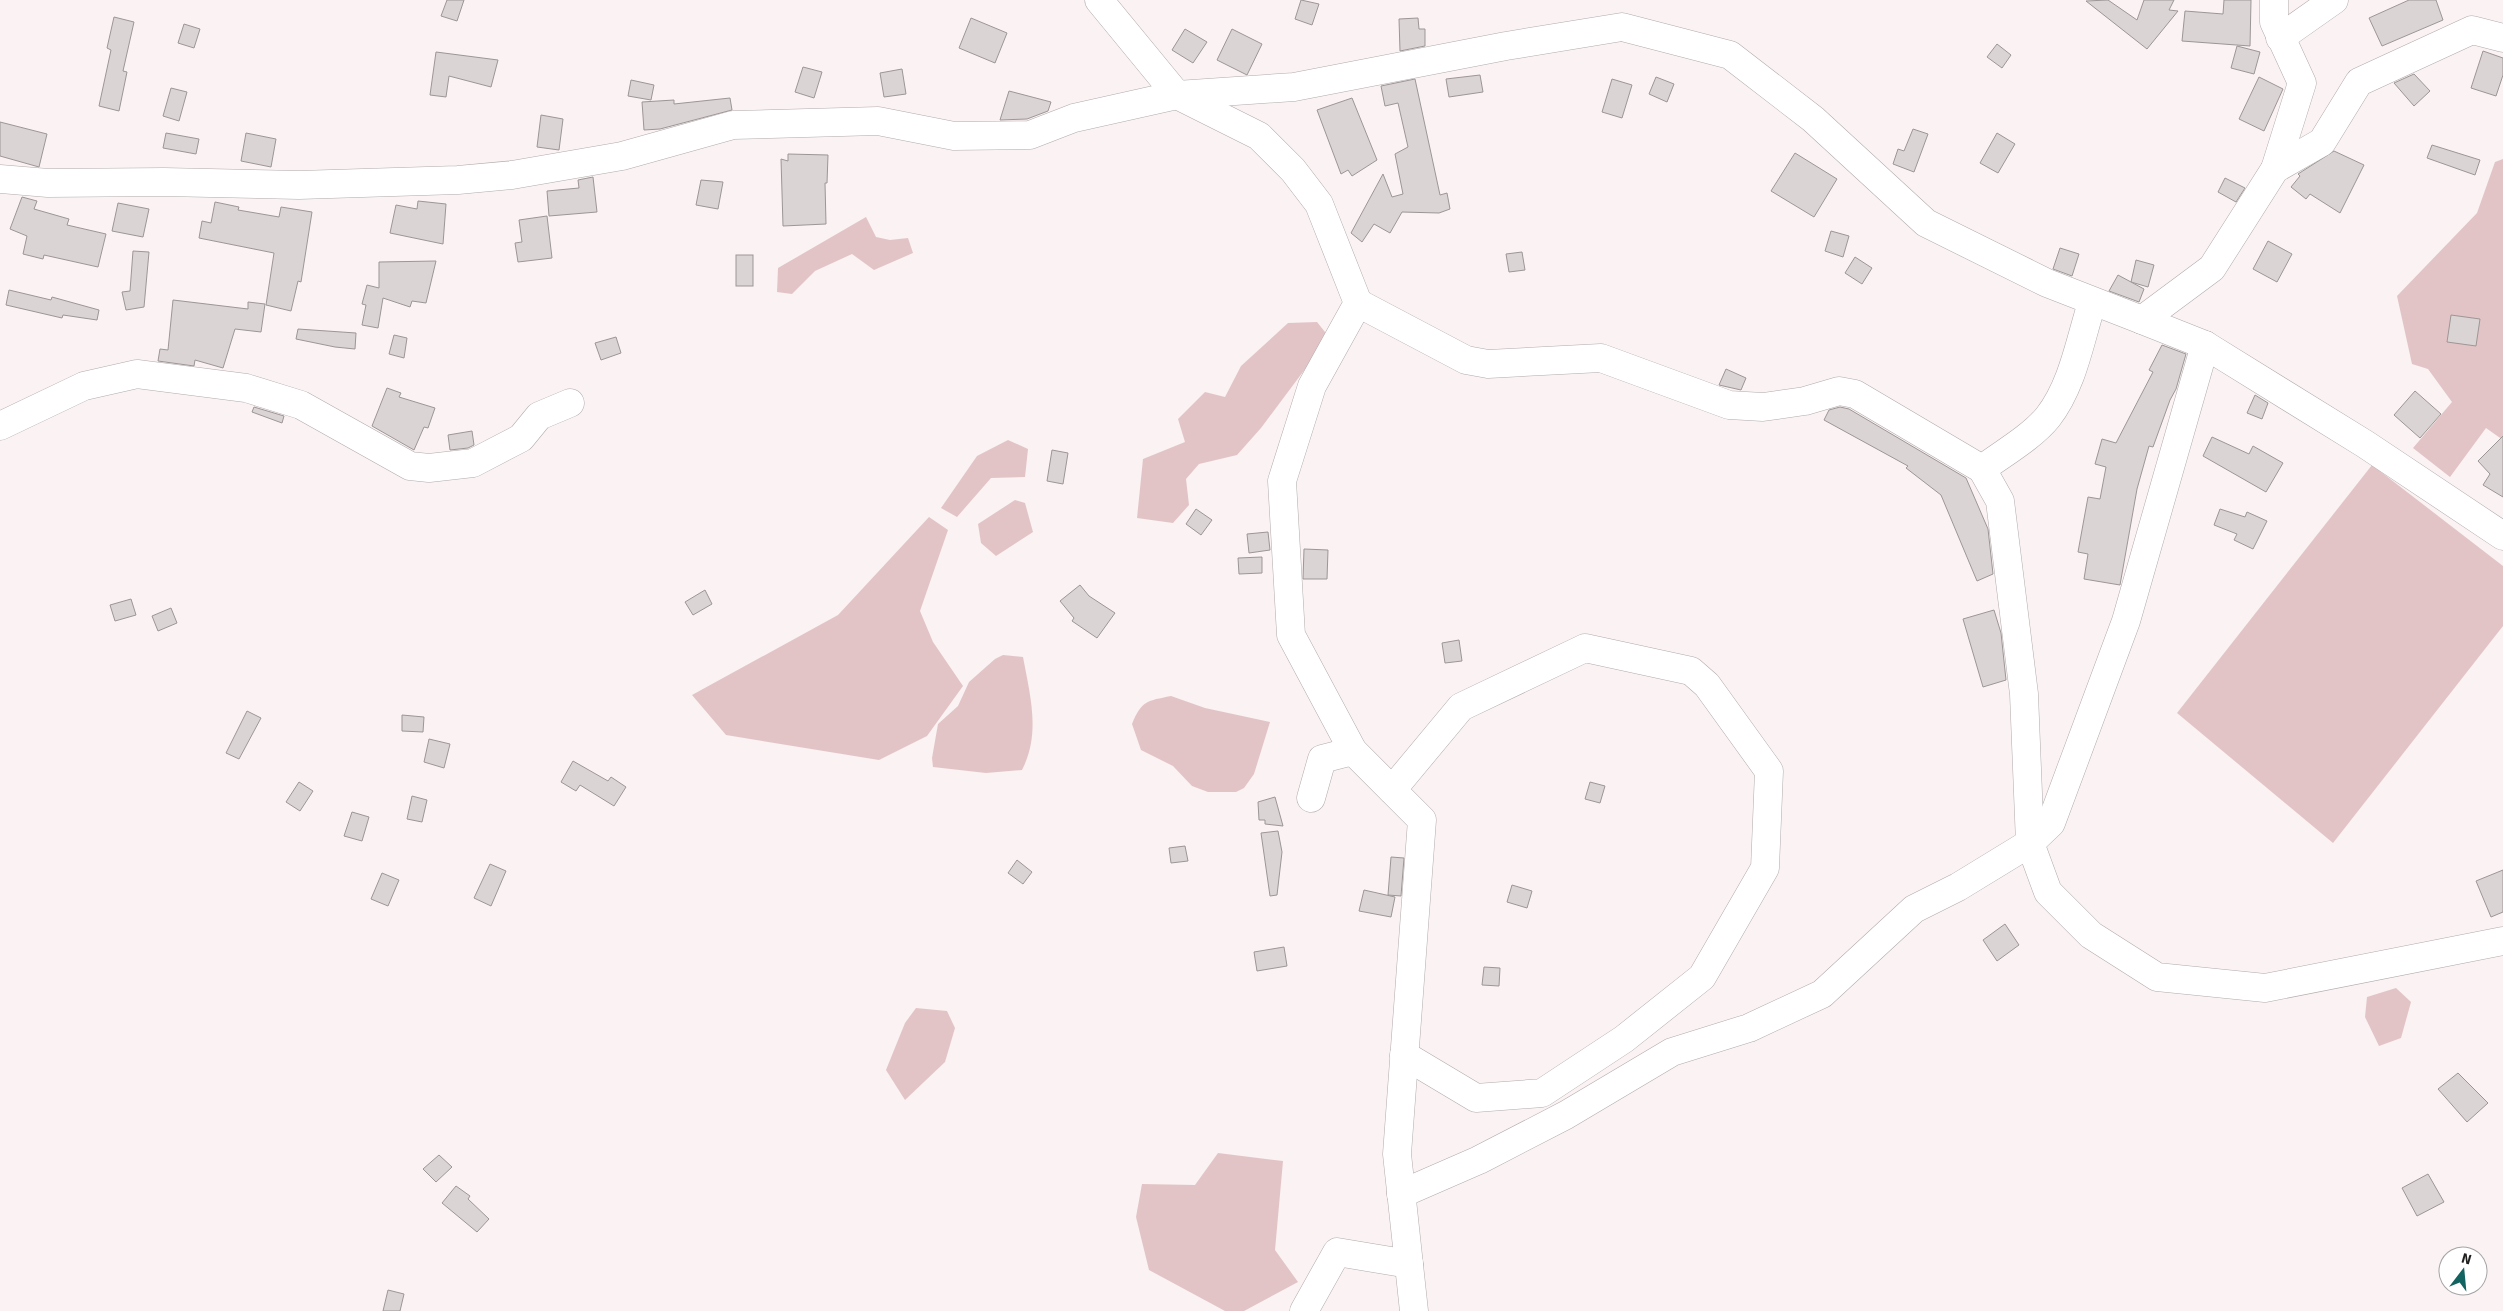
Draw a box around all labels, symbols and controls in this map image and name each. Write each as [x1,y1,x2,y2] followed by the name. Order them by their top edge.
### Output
[2438,1246,2488,1296] north arrow
[2459,1249,2473,1268] text: N

